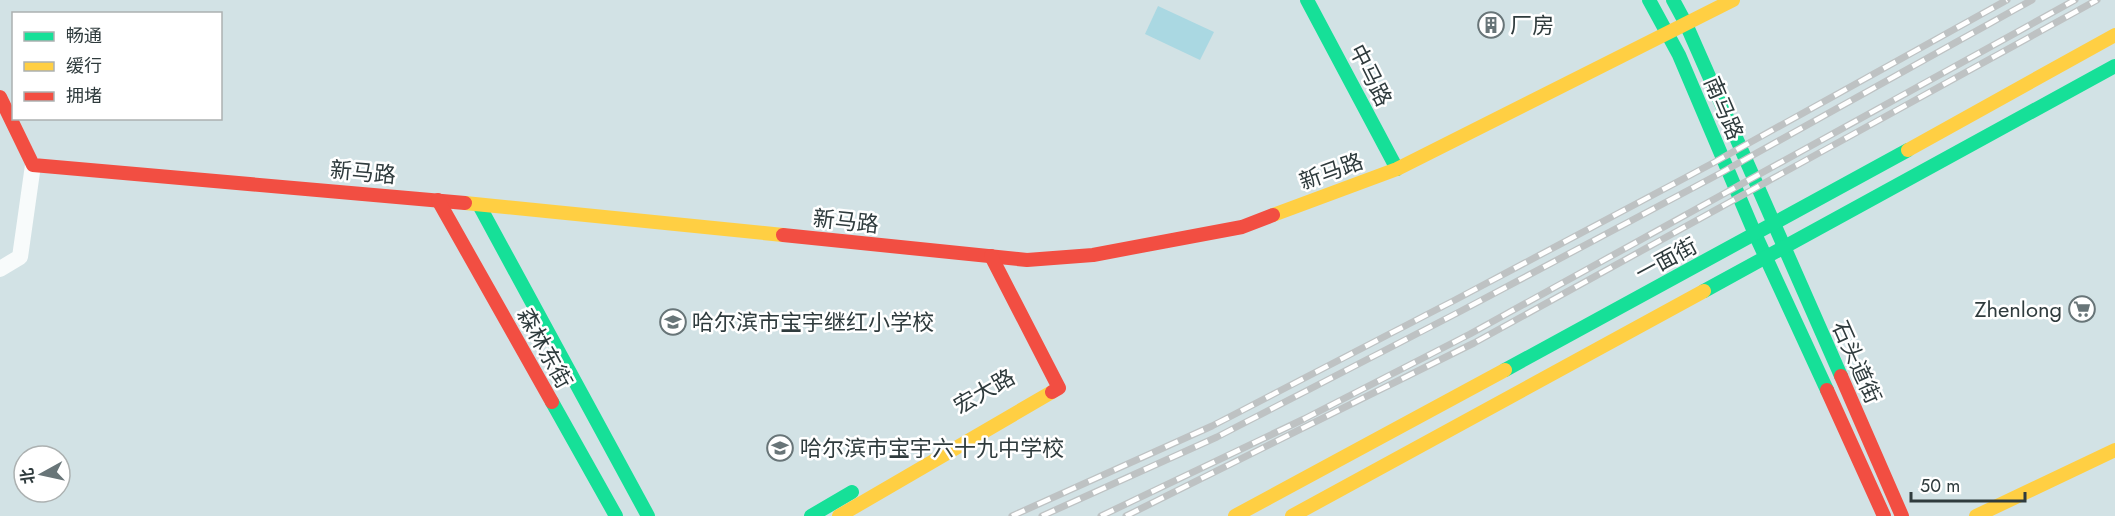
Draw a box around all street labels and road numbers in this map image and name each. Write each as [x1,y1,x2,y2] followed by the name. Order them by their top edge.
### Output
[1342,38,1400,112] street label: 中马路
[1696,71,1752,145] street label: 南马路
[1295,145,1367,197] street label: 新马路
[329,153,397,191] street label: 新马路
[812,202,880,240] street label: 新马路
[1629,229,1703,289] street label: 一面街
[510,302,580,394] street label: 森林东街
[1824,315,1890,409] street label: 石头道街
[947,361,1021,421] street label: 宏大路

